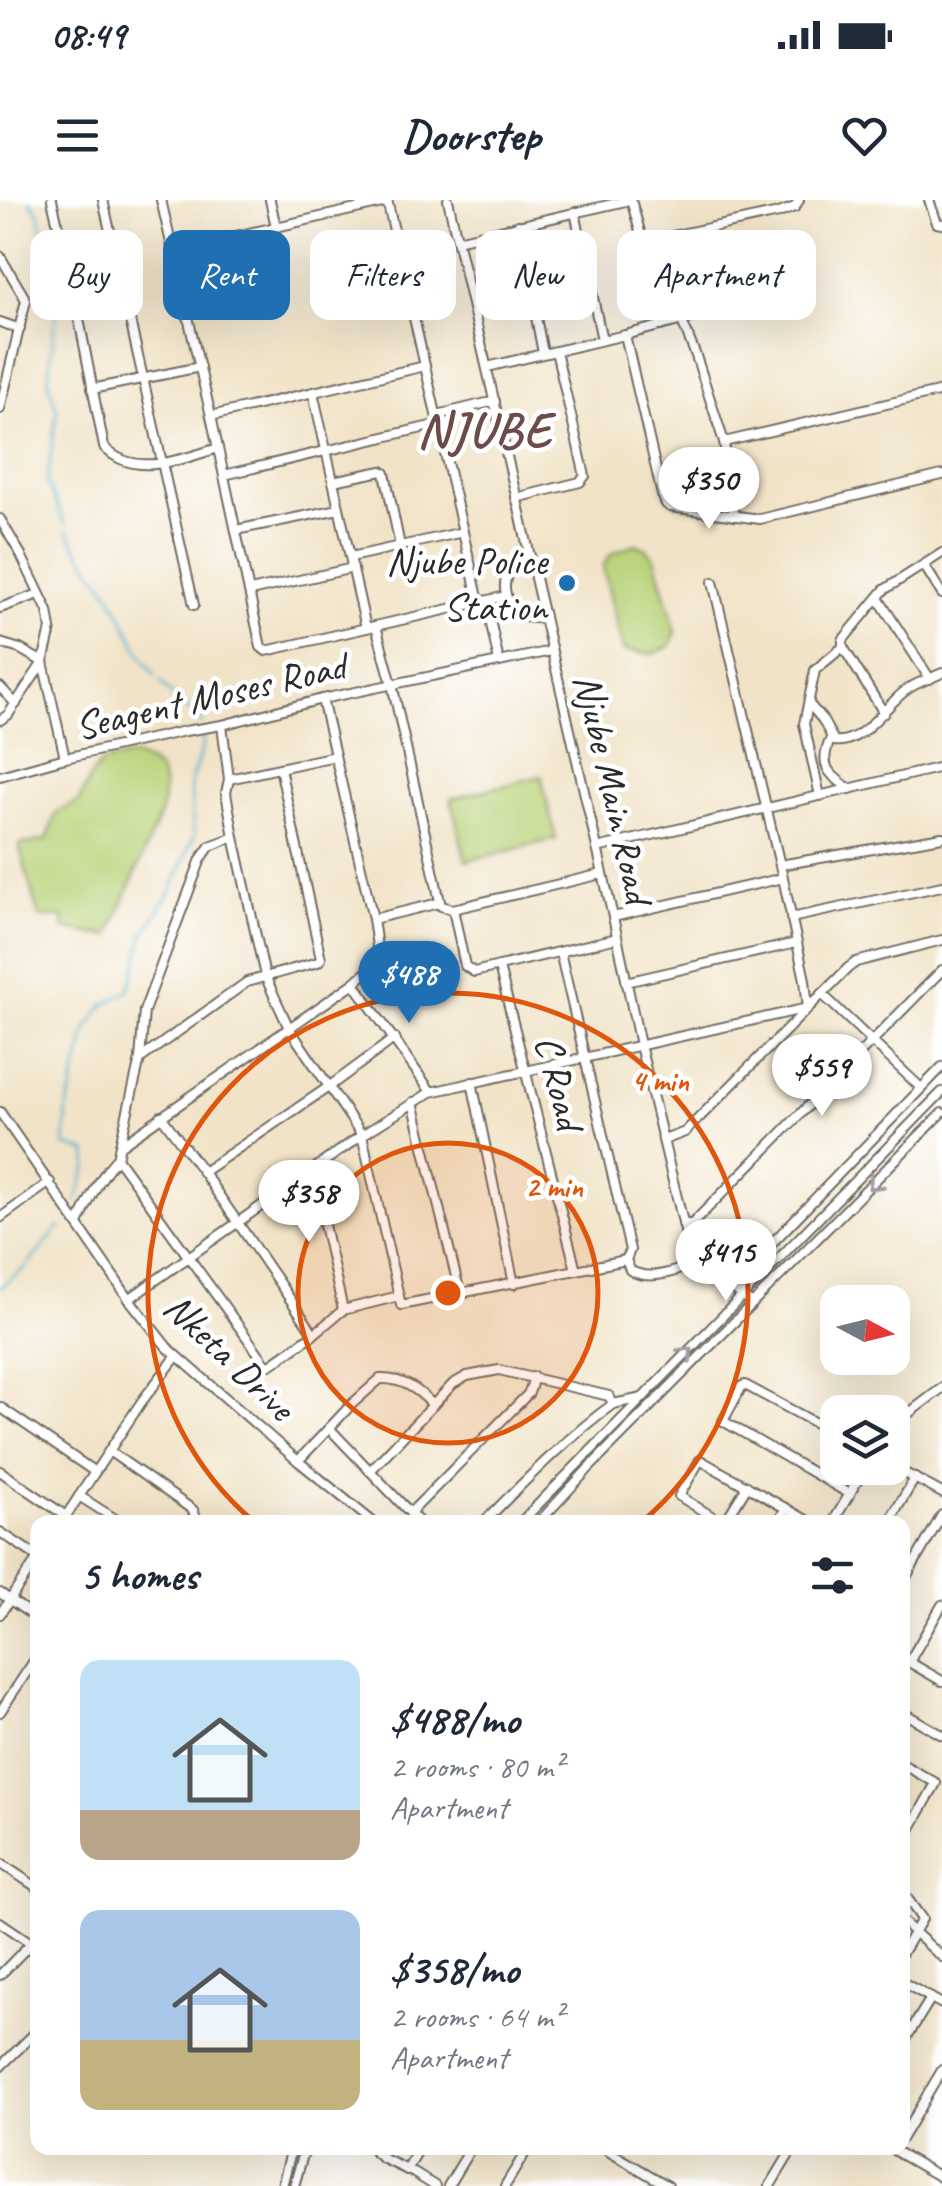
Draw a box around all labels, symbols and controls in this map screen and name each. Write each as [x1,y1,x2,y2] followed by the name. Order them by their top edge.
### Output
[50,12,125,59] text: 08:49
[402,107,540,164] text: Doorstep
[50,108,105,163] icon: menu
[837,108,892,163] icon: heart
[30,230,143,320] chip: Buy
[163,230,290,320] chip: Rent
[310,230,456,320] chip: Filters
[476,230,597,320] chip: New
[617,230,816,320] chip: Apartment
[417,398,557,461] district label: NJUBE
[650,447,768,532] pin: $350
[680,459,738,500] text: $350
[386,536,550,632] place label: Njube Police Station
[556,572,578,594] marker: Njube Police Station
[70,639,355,751] street label: Seagent Moses Road
[562,669,665,914] street label: Njube Main Road
[350,941,468,1026] pin: $488
[380,953,438,994] text: $488
[523,1030,596,1140] street label: C Road
[763,1034,881,1119] pin: $559
[794,1046,850,1087] text: $559
[631,1062,690,1100] text: 4 min
[250,1160,368,1245] pin: $358
[525,1168,584,1206] text: 2 min
[280,1172,338,1213] text: $358
[868,1172,886,1190] one-way arrow
[667,1219,785,1304] pin: $415
[697,1231,755,1272] text: $415
[430,1275,466,1311] centre of rings
[153,1282,307,1433] street label: Nketa Drive
[820,1285,910,1375] north arrow
[820,1285,910,1485] map controls
[675,1346,693,1364] one-way arrow
[820,1395,910,1485] button: layers
[805,1548,860,1603] icon: filters
[80,1549,198,1602] text: 5 homes
[390,1693,519,1746] text: $488/mo
[160,1700,280,1820] icon: home
[390,1746,563,1787] text: 2 rooms · 80 m²
[390,1787,508,1828] text: Apartment
[390,1943,519,1996] text: $358/mo
[160,1950,280,2070] icon: home
[390,1996,563,2037] text: 2 rooms · 64 m²
[390,2037,508,2078] text: Apartment

